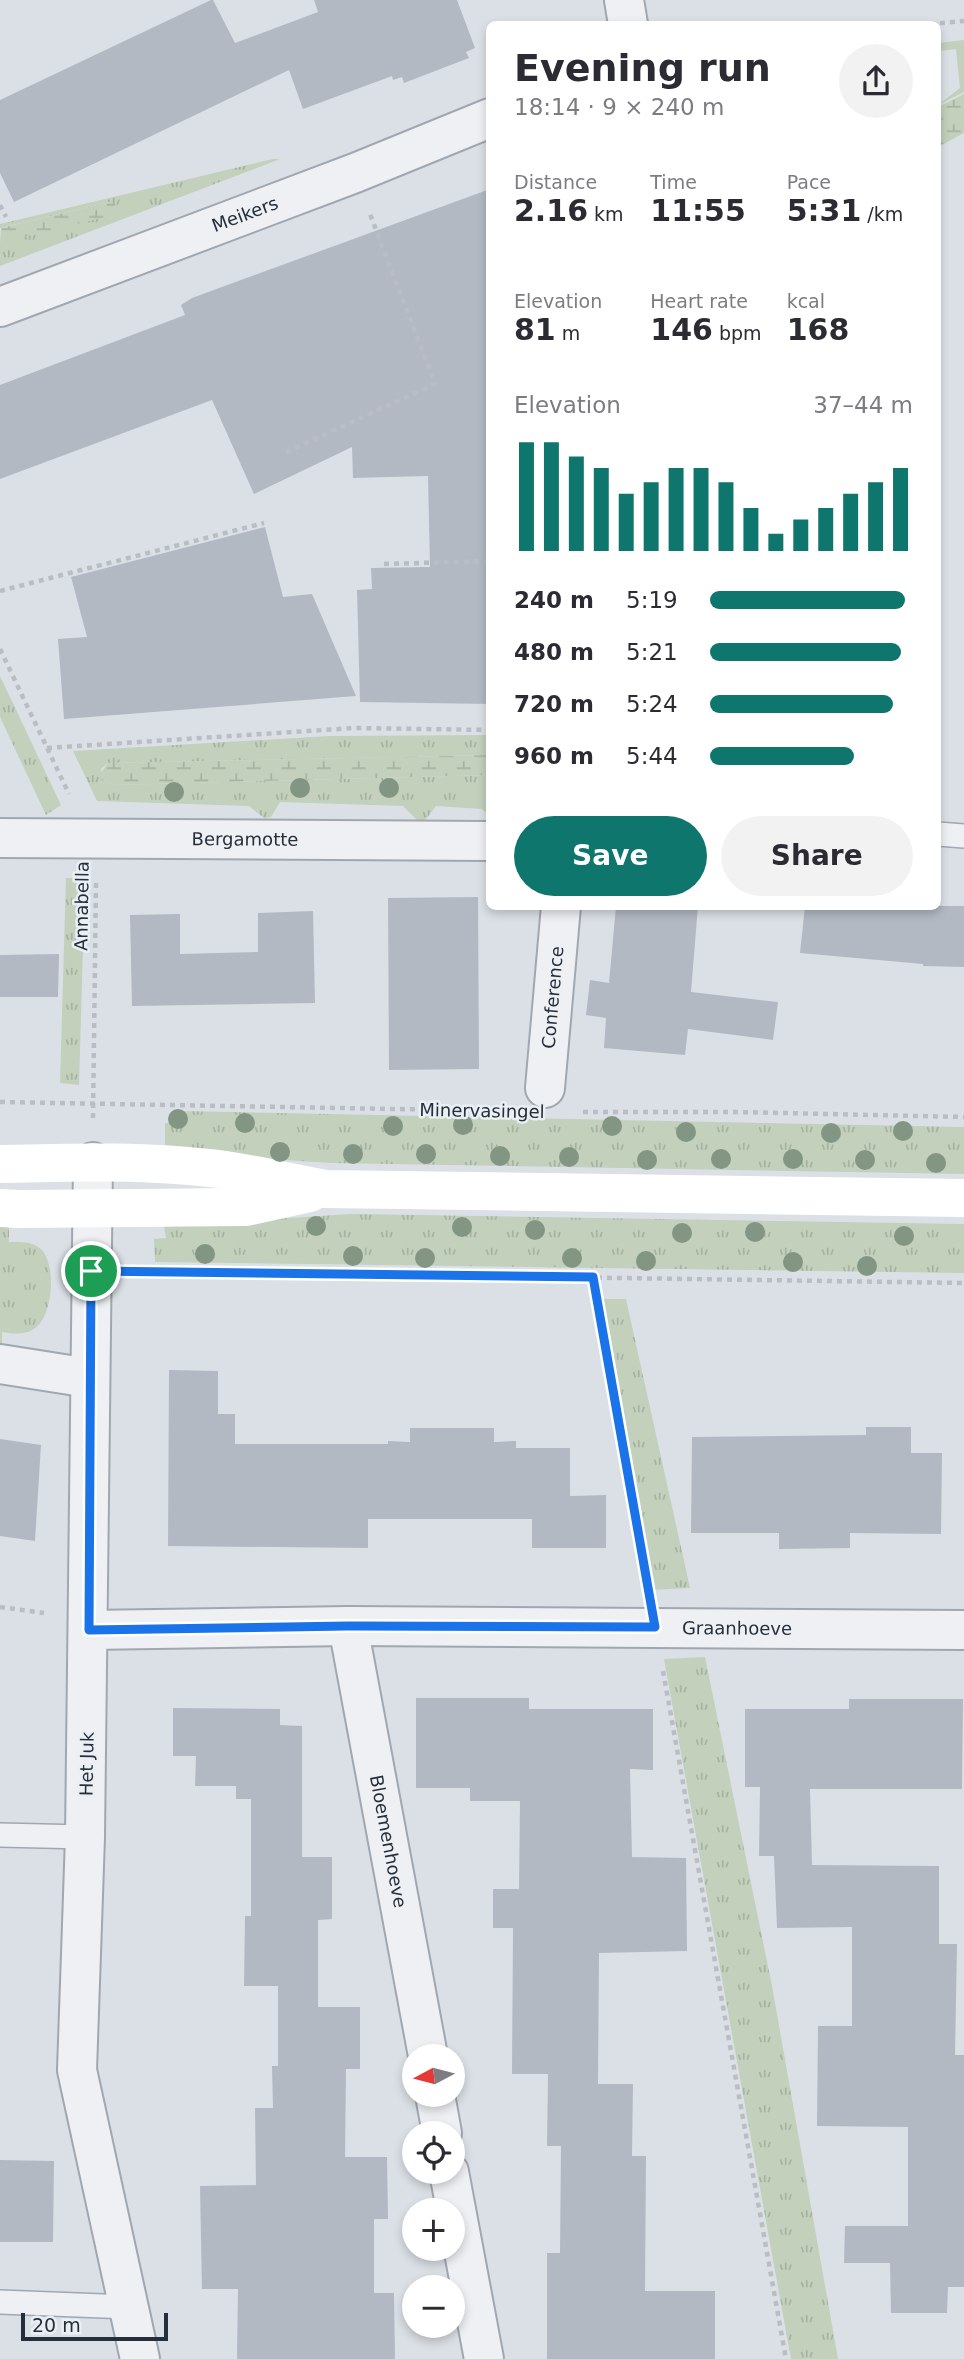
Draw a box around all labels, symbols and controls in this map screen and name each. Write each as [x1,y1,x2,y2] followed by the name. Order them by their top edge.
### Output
[839,44,913,118] button: share
[514,46,771,90] text: Evening run
[514,94,724,120] text: 18:14 · 9 × 240 m
[514,171,597,193] text: Distance
[650,171,697,193] text: Time
[787,171,831,193] text: Pace
[209,192,281,236] street label: Meikers
[514,193,588,228] text: 2.16
[650,193,746,228] text: 11:55
[787,193,861,228] text: 5:31
[588,203,624,225] text: km
[861,203,903,225] text: /km
[514,290,602,312] text: Elevation
[650,290,748,312] text: Heart rate
[787,290,825,312] text: kcal
[514,312,556,347] text: 81
[650,312,713,347] text: 146
[787,312,849,347] text: 168
[556,322,580,344] text: m
[713,322,762,344] text: bpm
[514,392,621,418] text: Elevation
[813,392,913,418] text: 37–44 m
[514,587,594,613] text: 240 m
[626,587,678,613] text: 5:19
[514,639,594,665] text: 480 m
[626,639,678,665] text: 5:21
[514,691,594,717] text: 720 m
[626,691,678,717] text: 5:24
[514,743,594,769] text: 960 m
[626,743,678,769] text: 5:44
[514,816,707,896] button: Save
[721,816,913,896] button: Share
[192,828,298,850] street label: Bergamotte
[70,861,93,951] street label: Annabella
[538,945,567,1049] street label: Conference
[419,1099,545,1122] street label: Minervasingel
[61,1241,121,1301] pin
[72,1252,110,1290] icon: arrive
[682,1617,792,1639] street label: Graanhoeve
[75,1731,98,1796] street label: Het Juk
[366,1773,411,1909] street label: Bloemenhoeve
[402,2044,466,2107] north arrow
[402,2044,465,2338] map controls
[402,2121,465,2184] button: locate
[402,2198,465,2261] button: +
[402,2275,465,2338] button: −
[21,2310,168,2342] scale bar
[32,2314,81,2336] text: 20 m

